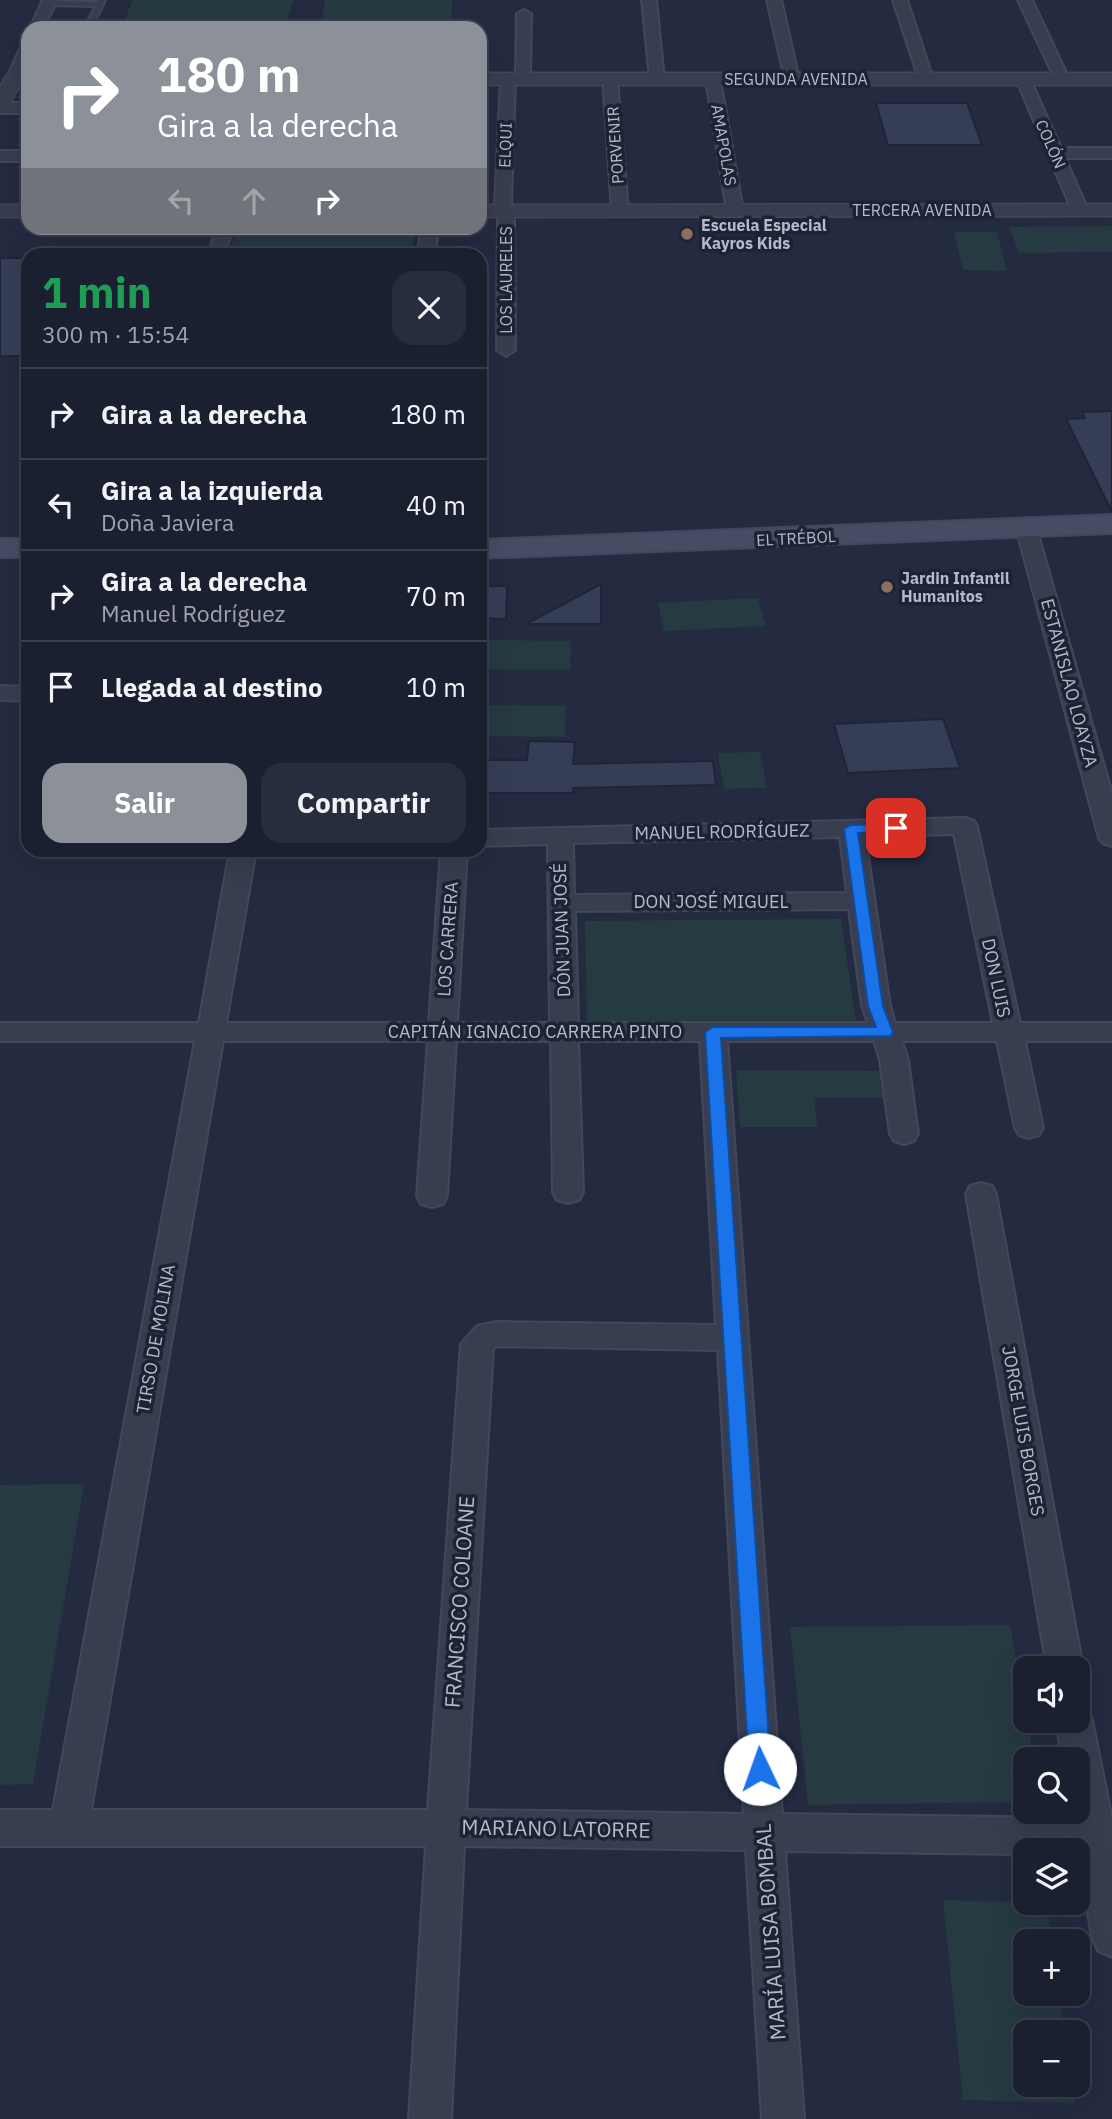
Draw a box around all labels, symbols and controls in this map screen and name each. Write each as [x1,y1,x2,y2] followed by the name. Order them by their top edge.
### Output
[157,42,301,105] text: 180 m
[42,49,133,140] icon: right
[724,69,868,89] street label: SEGUNDA AVENIDA
[707,103,741,187] street label: AMAPOLAS
[157,104,398,146] text: Gira a la derecha
[602,105,628,185] street label: PORVENIR
[1031,116,1071,171] street label: COLÓN
[494,122,516,168] street label: ELQUI
[162,182,200,220] icon: left
[235,182,273,220] icon: ahead
[308,182,346,220] icon: right
[852,200,992,220] street label: TERCERA AVENIDA
[701,215,827,253] place label: Escuela Especial Kayros Kids
[496,226,516,334] street label: LOS LAURELES
[679,226,695,242] marker: Escuela Especial Kayros Kids
[42,265,152,320] text: 1 min
[392,271,466,345] button: close
[42,319,189,349] text: 300 m · 15:54
[42,395,80,433] icon: right
[101,397,307,431] text: Gira a la derecha
[390,397,466,431] text: 180 m
[101,473,323,507] text: Gira a la izquierda
[42,486,80,524] icon: left
[406,488,466,522] text: 40 m
[101,507,234,537] text: Doña Javiera
[756,525,836,550] street label: EL TRÉBOL
[101,564,307,598] text: Gira a la derecha
[901,568,1010,606] place label: Jardin Infantil Humanitos
[42,577,80,615] icon: right
[406,579,466,613] text: 70 m
[879,579,895,595] marker: Jardin Infantil Humanitos
[1036,596,1103,770] street label: ESTANISLAO LOAYZA
[101,598,285,628] text: Manuel Rodríguez
[42,668,80,706] icon: arrive
[101,670,323,704] text: Llegada al destino
[406,670,466,704] text: 10 m
[42,763,247,843] button: Salir
[261,763,466,843] button: Compartir
[866,798,926,858] pin
[877,809,915,847] icon: arrive
[634,818,810,845] street label: MANUEL RODRÍGUEZ
[548,862,575,998] street label: DÓN JUAN JOSÉ
[432,880,463,997] street label: LOS CARRERA
[634,890,788,913] street label: DON JOSÉ MIGUEL
[977,936,1016,1019] street label: DON LUIS
[388,1020,682,1043] street label: CAPITÁN IGNACIO CARRERA PINTO
[131,1262,180,1415] street label: TIRSO DE MOLINA
[997,1344,1050,1518] street label: JORGE LUIS BORGES
[438,1495,480,1709] street label: FRANCISCO COLOANE
[1013,1656,1090,2097] map controls
[1013,1656,1090,1733] button: sound
[723,1732,797,1806] position arrow
[1013,1747,1090,1824] button: search
[461,1812,651,1844] street label: MARIANO LATORRE
[748,1823,792,2041] street label: MARÍA LUISA BOMBAL
[1013,1838,1090,1915] button: layers
[1013,1929,1090,2006] button: +
[1013,2020,1090,2097] button: −

